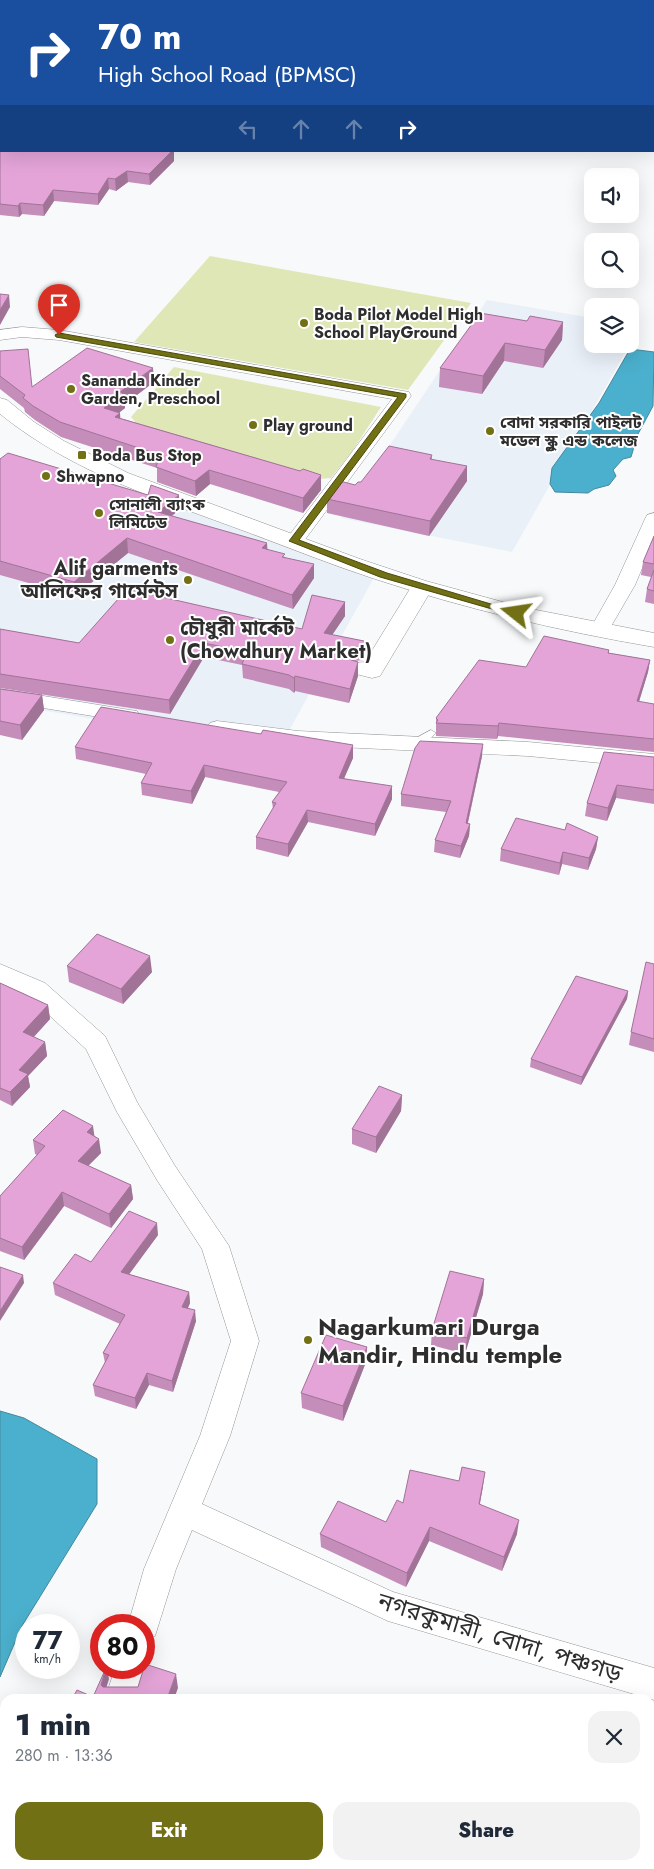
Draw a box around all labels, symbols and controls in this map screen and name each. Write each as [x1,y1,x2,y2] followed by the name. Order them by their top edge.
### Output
[98,12,181,62] text: 70 m
[15,20,80,85] icon: right
[98,58,357,90] text: High School Road (BPMSC)
[234,115,262,143] icon: left
[287,115,315,143] icon: ahead
[340,115,368,143] icon: ahead
[393,115,421,143] icon: right
[584,168,639,353] map controls
[584,168,639,223] button: sound
[584,233,639,288] button: search
[38,284,80,335] pin
[45,291,73,319] icon: arrive
[584,298,639,353] button: layers
[314,303,483,344] place label: Boda Pilot Model High School PlayGround
[298,317,310,329] marker: Boda Pilot Model High School PlayGround
[81,369,220,410] place label: Sananda Kinder Garden, Preschool
[65,383,77,395] marker: Sananda Kinder Garden, Preschool
[499,411,643,452] place label: বোদা সরকারি পাইলট মডেল স্কুল এন্ড কলেজ
[263,414,353,437] place label: Play ground
[247,419,259,431] marker: Play ground
[484,425,496,437] marker: বোদা সরকারি পাইলট মডেল স্কুল এন্ড কলেজ
[92,444,202,467] place label: Boda Bus Stop
[76,449,88,461] marker: Boda Bus Stop
[56,465,124,488] place label: Shwapno
[40,470,52,482] marker: Shwapno
[108,493,206,534] place label: সোনালী ব্যাংক লিমিটেড
[93,507,105,519] marker: সোনালী ব্যাংক লিমিটেড
[20,554,179,606] place label: Alif garments আলিফের গার্মেন্টস
[182,574,194,586] marker: Alif garments আলিফের গার্মেন্টস
[489,586,541,638] position arrow
[180,614,372,666] place label: চৌধুরী মার্কেট (Chowdhury Market)
[164,634,176,646] marker: চৌধুরী মার্কেট (Chowdhury Market)
[318,1309,562,1372] place label: Nagarkumari Durga Mandir, Hindu temple
[302,1334,314,1346] marker: Nagarkumari Durga Mandir, Hindu temple
[373,1583,627,1691] street label: নগরকুমারী, বোদা, পঞ্চগড়
[90,1614,155,1679] speed limit sign: 80
[32,1622,63,1658] text: 77
[34,1650,61,1668] text: km/h
[15,1703,91,1746] text: 1 min
[588,1711,640,1763] button: close
[15,1744,113,1767] text: 280 m · 13:36
[15,1802,323,1860] button: Exit
[333,1802,640,1860] button: Share

